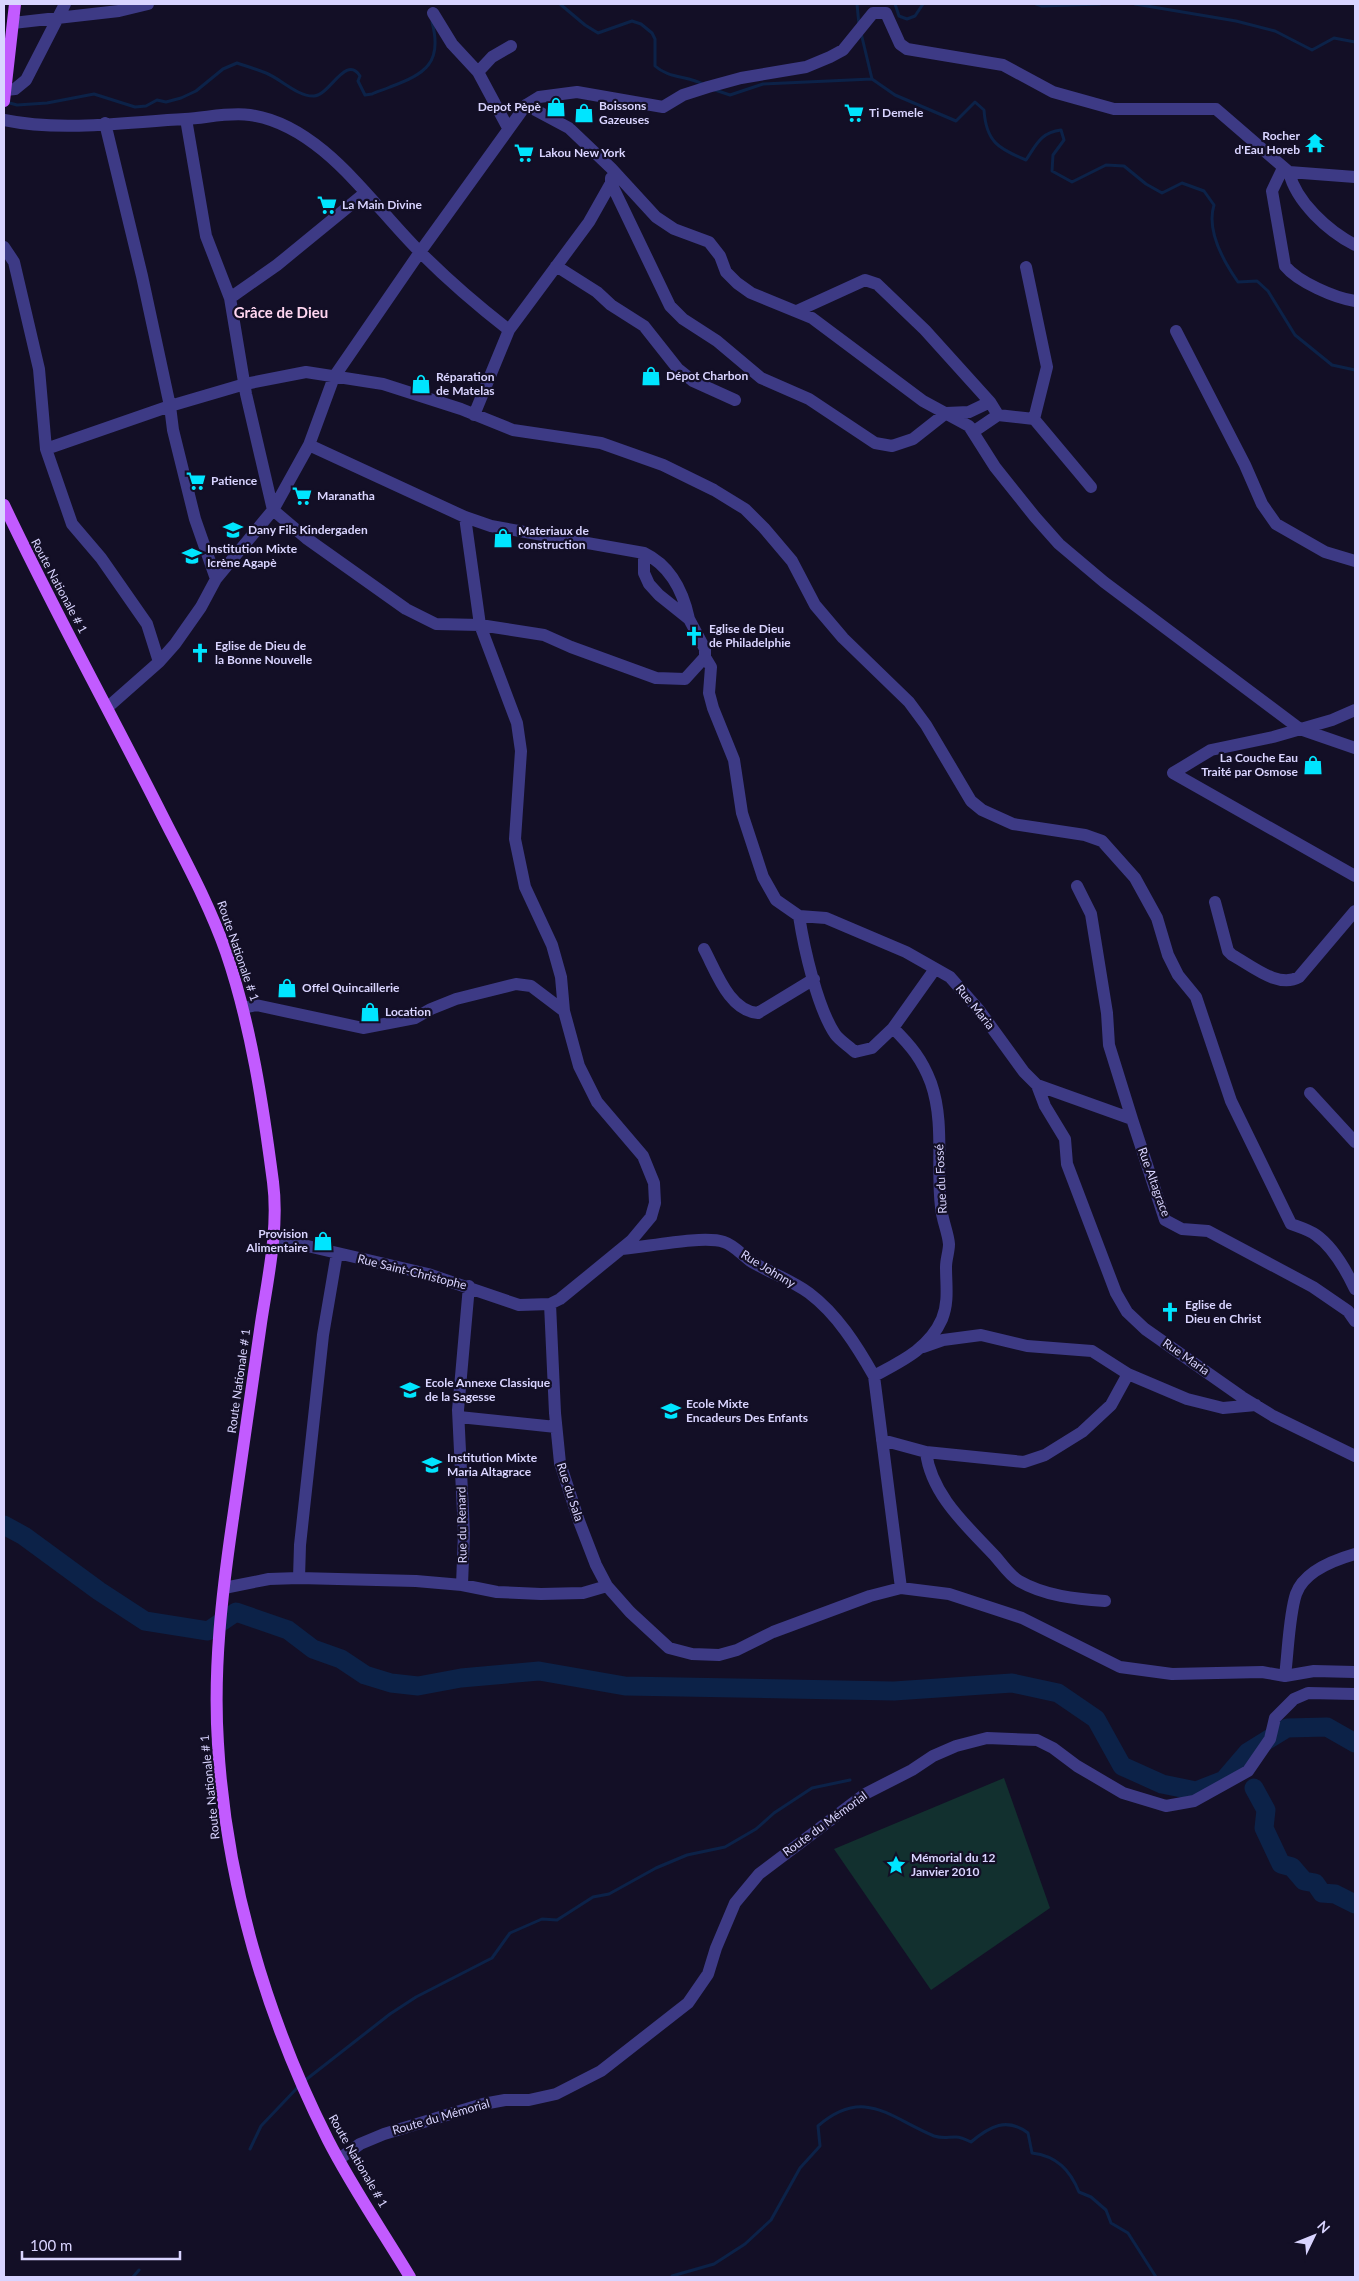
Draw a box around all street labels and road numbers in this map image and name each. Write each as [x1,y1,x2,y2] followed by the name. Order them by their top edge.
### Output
[28,536,91,636] street label: Route Nationale # 1
[214,899,263,1003] street label: Route Nationale # 1
[953,981,998,1032] street label: Rue Maria
[931,1144,950,1214] street label: Rue du Fossé
[1135,1145,1174,1219] street label: Rue Altagrace
[738,1246,799,1291] street label: Rue Johnny
[356,1251,468,1292] street label: Rue Saint-Christophe
[224,1328,253,1434] street label: Route Nationale # 1
[1160,1335,1213,1378] street label: Rue Maria
[554,1460,587,1523] street label: Rue du Sala
[453,1486,470,1564] street label: Rue du Renard
[197,1734,222,1840] street label: Route Nationale # 1
[780,1788,870,1859] street label: Route du Mémorial
[390,2095,491,2138] street label: Route du Mémorial
[326,2111,391,2210] street label: Route Nationale # 1

